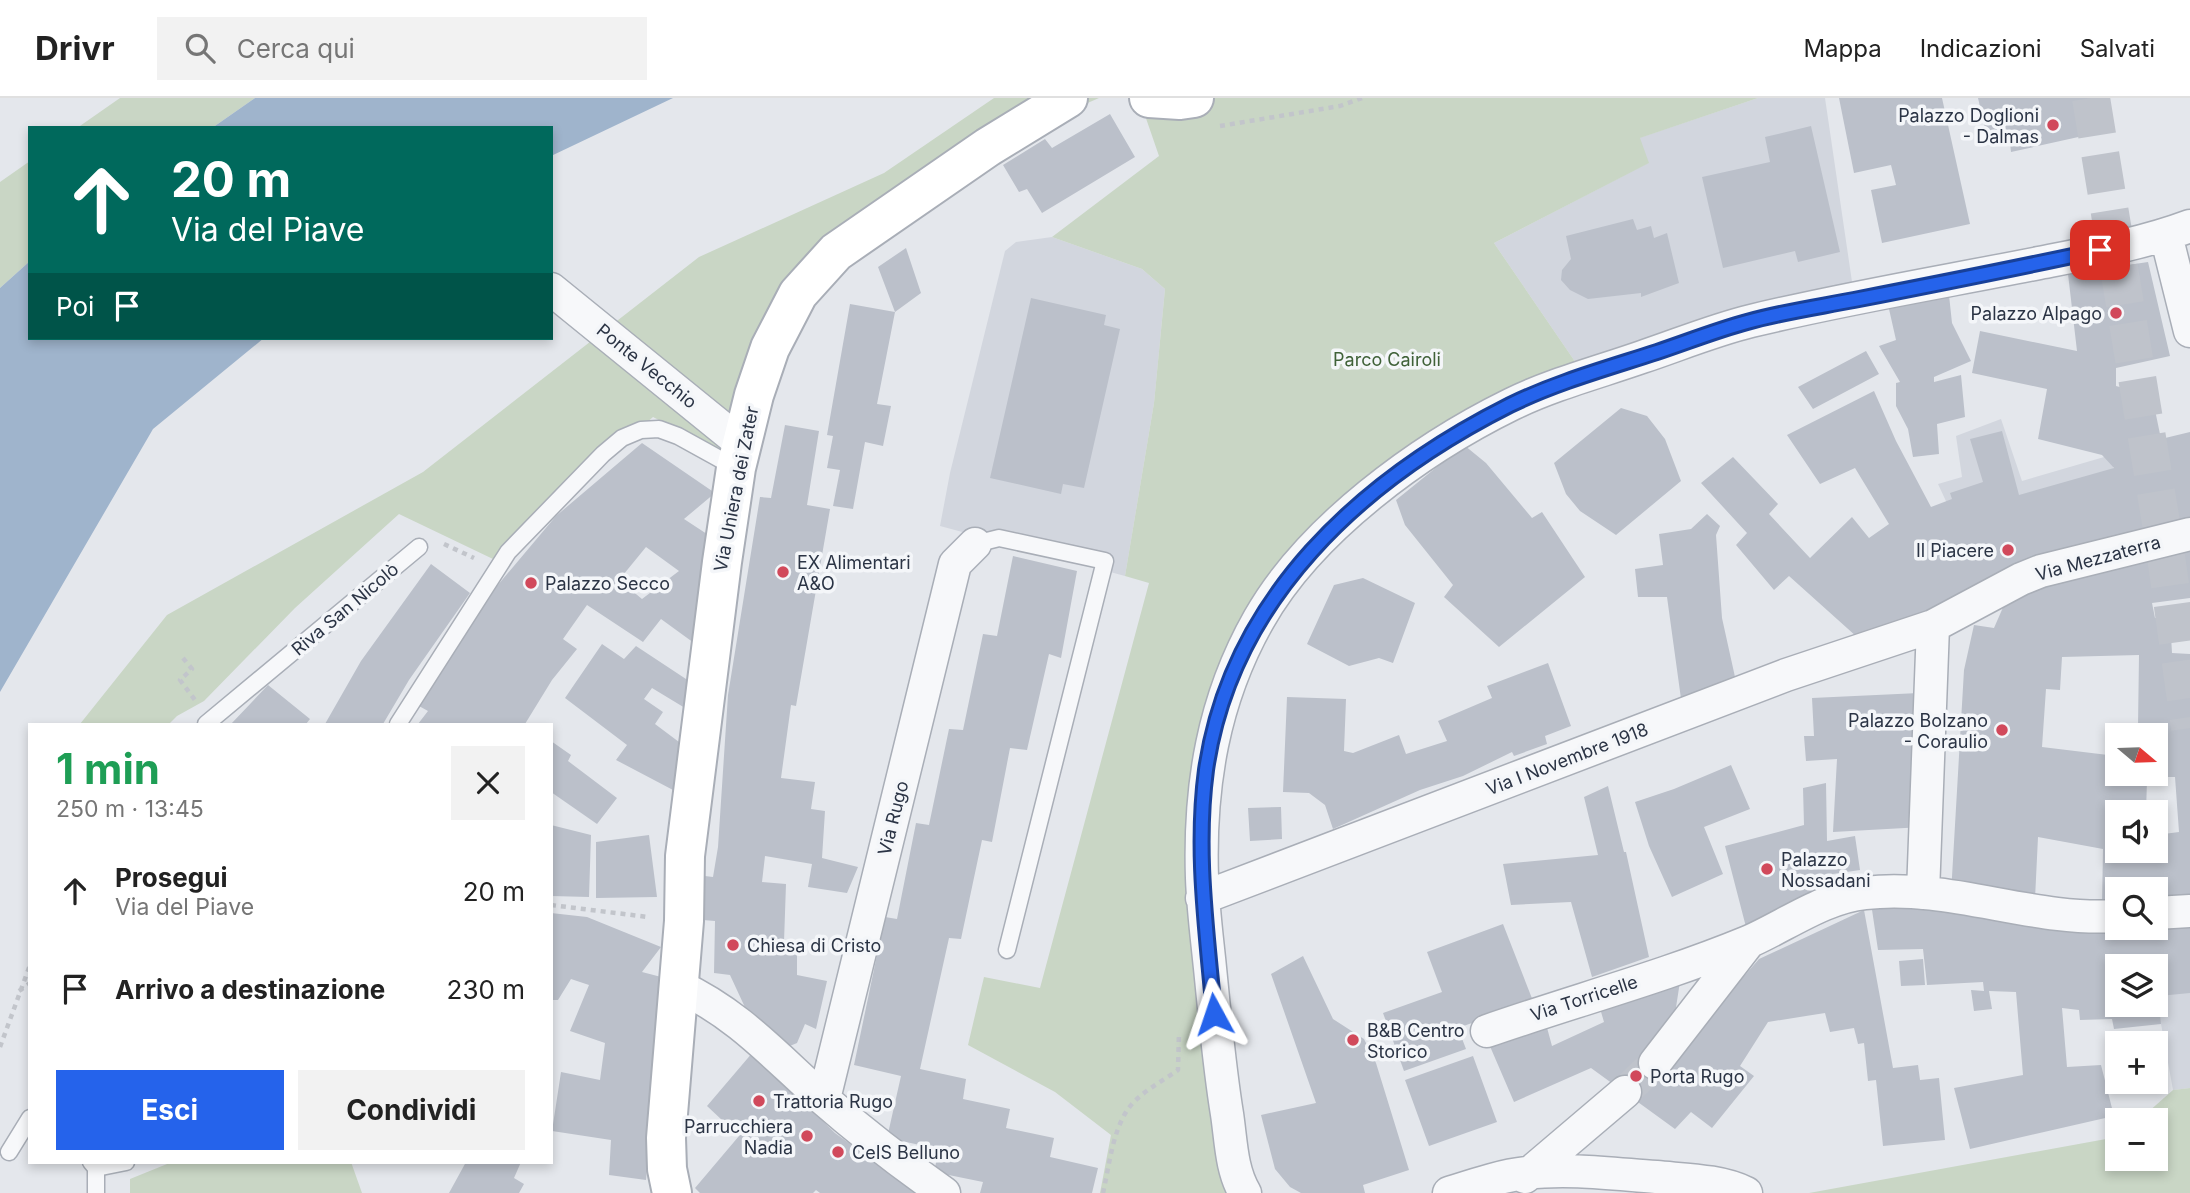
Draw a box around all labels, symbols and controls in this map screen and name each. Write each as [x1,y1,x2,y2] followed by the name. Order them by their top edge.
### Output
[157,17,647,80] search box
[35,28,115,68] text: Drivr
[181,29,219,67] icon: search
[237,33,355,64] text: Cerca qui
[1803,34,1882,63] text: Mappa
[1920,34,2042,63] text: Indicazioni
[2080,34,2155,63] text: Salvati
[1898,105,2039,147] place label: Palazzo Doglioni - Dalmas
[2045,117,2061,133] marker: Palazzo Doglioni - Dalmas
[171,150,291,209] text: 20 m
[56,154,147,245] icon: ahead
[171,210,365,249] text: Via del Piave
[2070,220,2130,280] pin
[2081,231,2119,269] icon: arrive
[108,287,146,325] icon: arrive
[56,291,94,322] text: Poi
[1971,303,2102,324] place label: Palazzo Alpago
[2108,305,2124,321] marker: Palazzo Alpago
[593,319,701,413] street label: Ponte Vecchio
[1333,349,1441,370] park label: Parco Cairoli
[710,404,762,574] street label: Via Uniera dei Zater
[2033,531,2163,585] street label: Via Mezzaterra
[1916,540,1994,561] place label: Il Piacere
[2000,542,2016,558] marker: Il Piacere
[797,552,911,594] place label: EX Alimentari A&O
[287,558,403,660] street label: Riva San Nicolò
[775,564,791,580] marker: EX Alimentari A&O
[545,573,670,594] place label: Palazzo Secco
[523,575,539,591] marker: Palazzo Secco
[1848,710,1988,752] place label: Palazzo Bolzano - Coraulio
[1483,718,1651,800] street label: Via I Novembre 1918
[1994,722,2010,738] marker: Palazzo Bolzano - Coraulio
[2105,723,2168,786] north arrow
[2105,723,2168,1171] map controls
[56,743,160,794] text: 1 min
[451,746,525,820] button: close
[874,779,912,857] street label: Via Rugo
[56,795,204,823] text: 250 m · 13:45
[2105,800,2168,863] button: sound
[1781,849,1871,891] place label: Palazzo Nossadani
[1759,861,1775,877] marker: Palazzo Nossadani
[115,862,227,893] text: Prosegui
[56,872,94,910] icon: ahead
[463,876,525,907] text: 20 m
[2105,877,2168,940] button: search
[115,893,254,921] text: Via del Piave
[747,935,881,956] place label: Chiesa di Cristo
[725,937,741,953] marker: Chiesa di Cristo
[2105,954,2168,1017] button: layers
[56,970,94,1008] icon: arrive
[1528,971,1640,1025] street label: Via Torricelle
[115,974,385,1005] text: Arrivo a destinazione
[447,974,525,1005] text: 230 m
[1177,977,1251,1051] position arrow
[1367,1020,1465,1062] place label: B&B Centro Storico
[2105,1031,2168,1094] button: +
[1345,1032,1361,1048] marker: B&B Centro Storico
[1650,1066,1744,1087] place label: Porta Rugo
[1628,1068,1644,1084] marker: Porta Rugo
[56,1070,284,1150] button: Esci
[298,1070,525,1150] button: Condividi
[773,1091,893,1112] place label: Trattoria Rugo
[751,1093,767,1109] marker: Trattoria Rugo
[2105,1108,2168,1171] button: −
[684,1116,793,1158] place label: Parrucchiera Nadia
[799,1128,815,1144] marker: Parrucchiera Nadia
[852,1142,960,1163] place label: CeIS Belluno
[830,1144,846,1160] marker: CeIS Belluno

